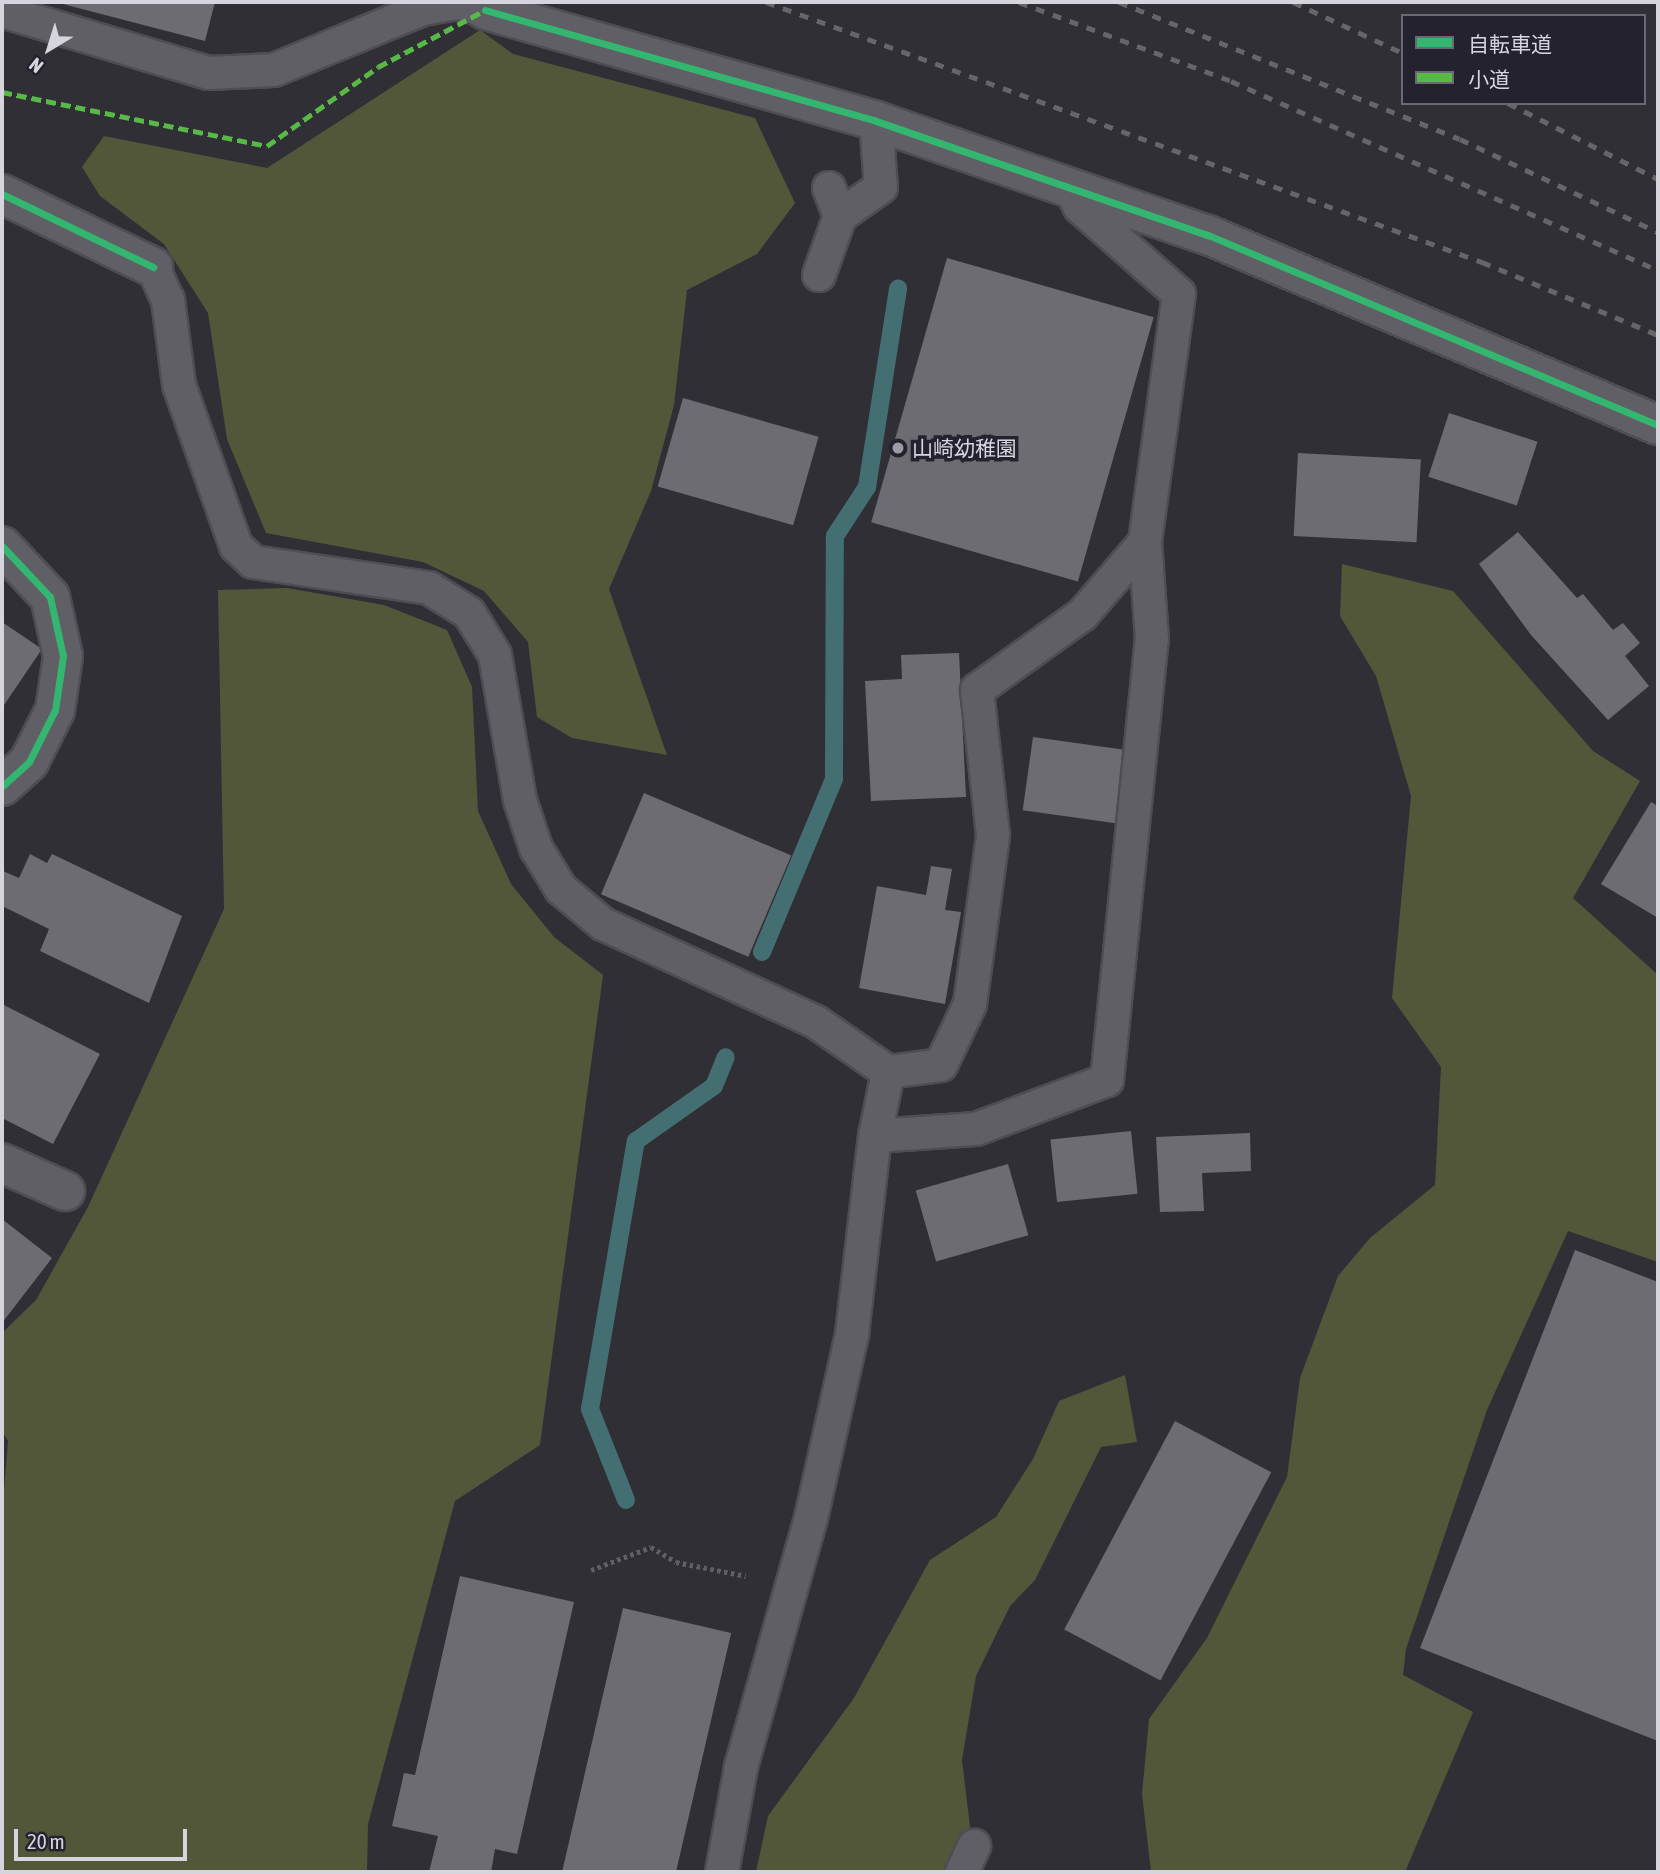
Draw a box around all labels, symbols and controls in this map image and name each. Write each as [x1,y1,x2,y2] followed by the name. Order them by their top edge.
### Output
[14,14,84,84] north arrow
[1401,14,1646,105] legend
[1468,32,1552,56] text: 自転車道
[25,53,47,78] text: N
[1468,67,1510,91] text: 小道
[912,435,1017,461] place label: 山崎幼稚園
[890,440,906,456] marker: 山崎幼稚園
[18,1814,191,1858] scale bar
[27,1829,65,1853] text: 20 m

